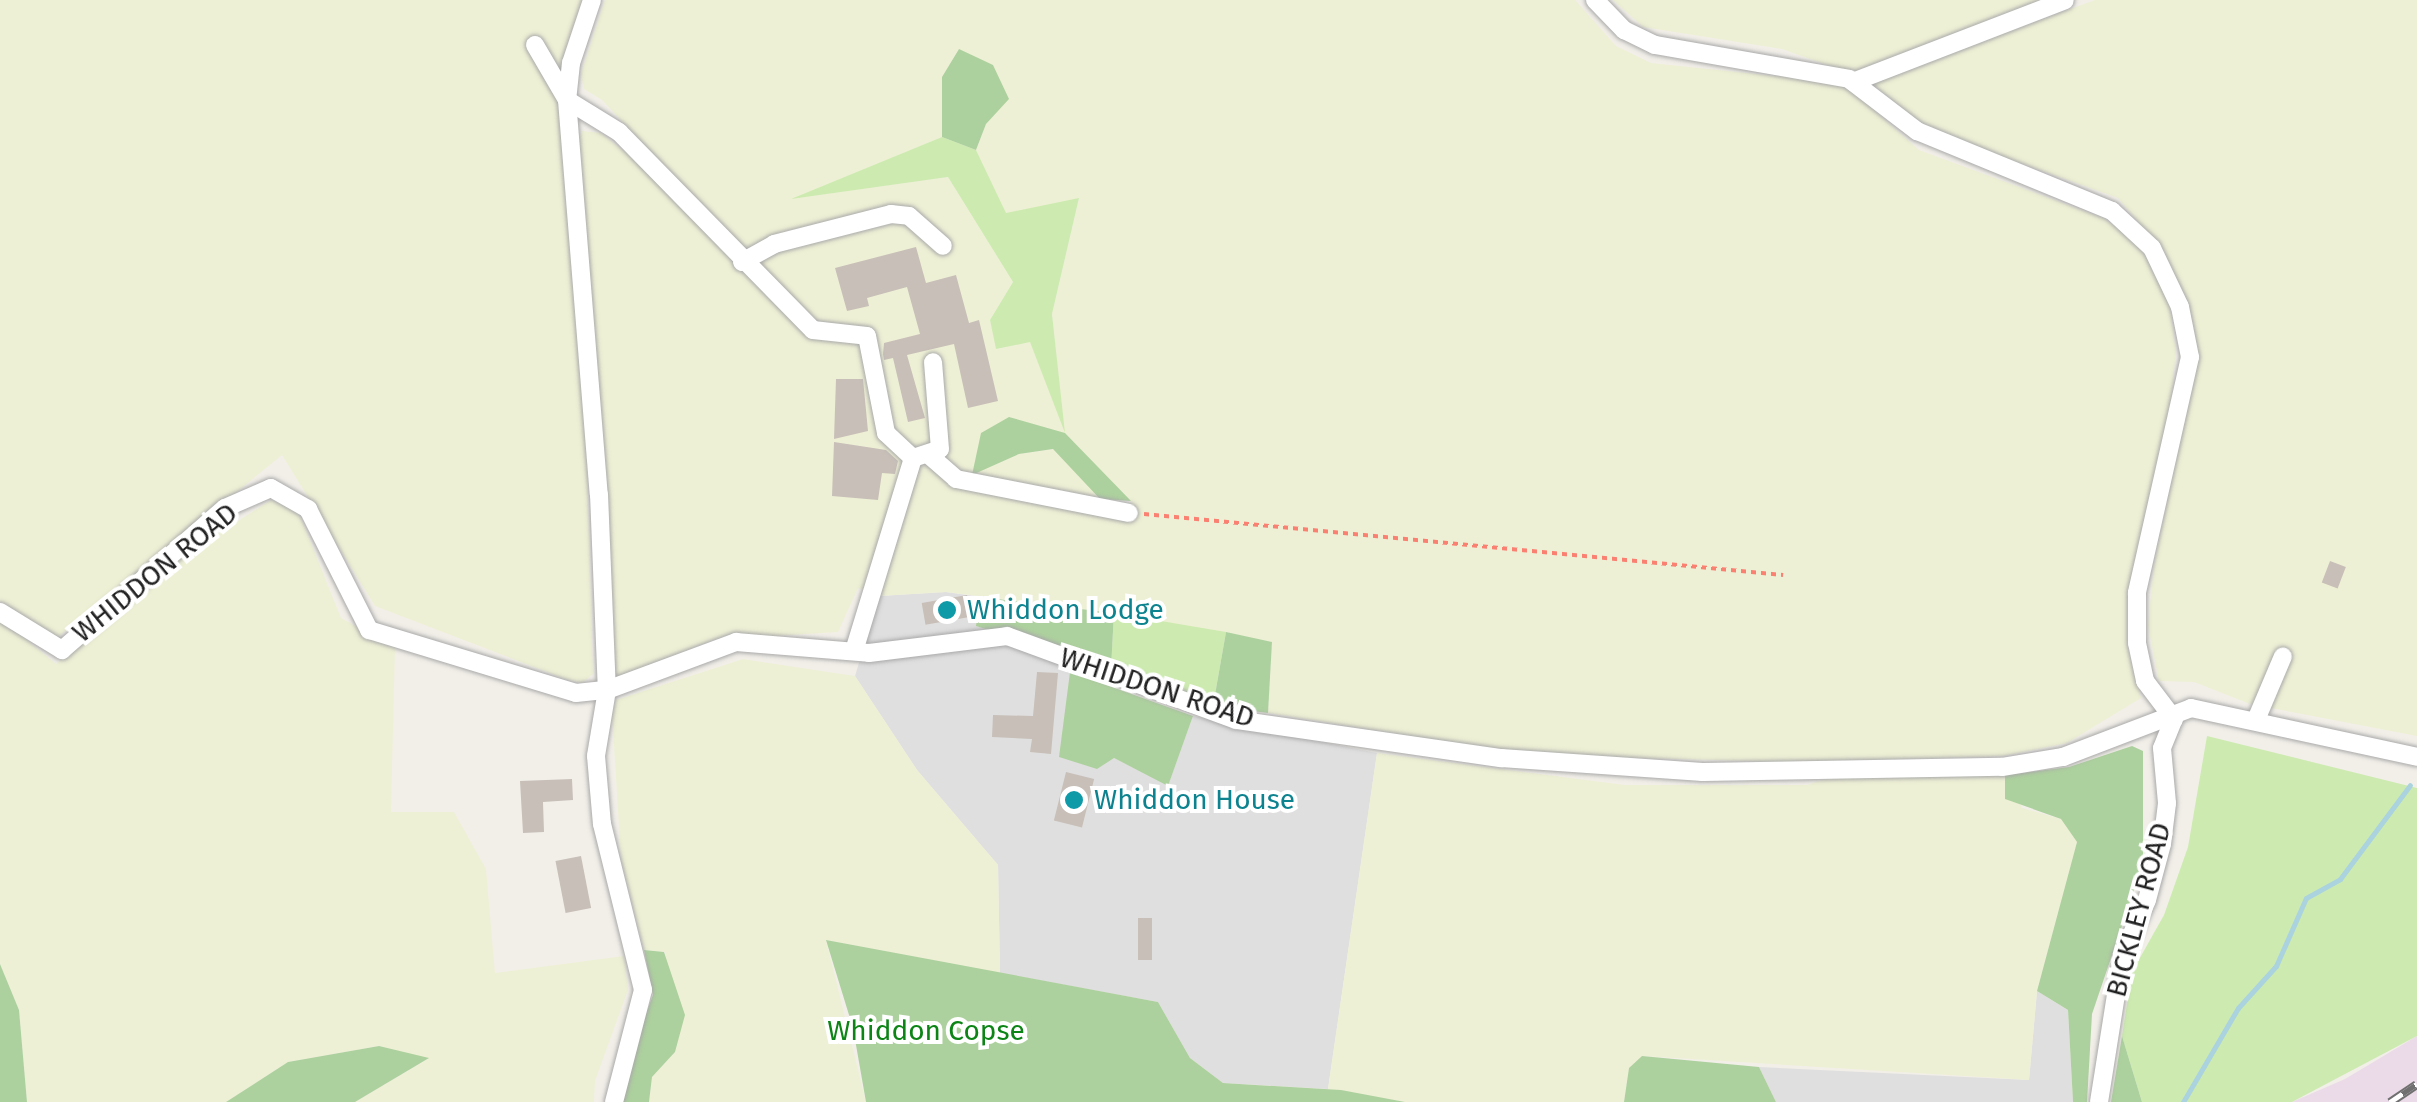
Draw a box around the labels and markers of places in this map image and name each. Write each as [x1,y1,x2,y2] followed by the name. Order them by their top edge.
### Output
[967,593,1164,627] place label: Whiddon Lodge
[936,599,958,621] marker: Whiddon Lodge
[1094,783,1295,817] place label: Whiddon House
[1063,789,1085,811] marker: Whiddon House

